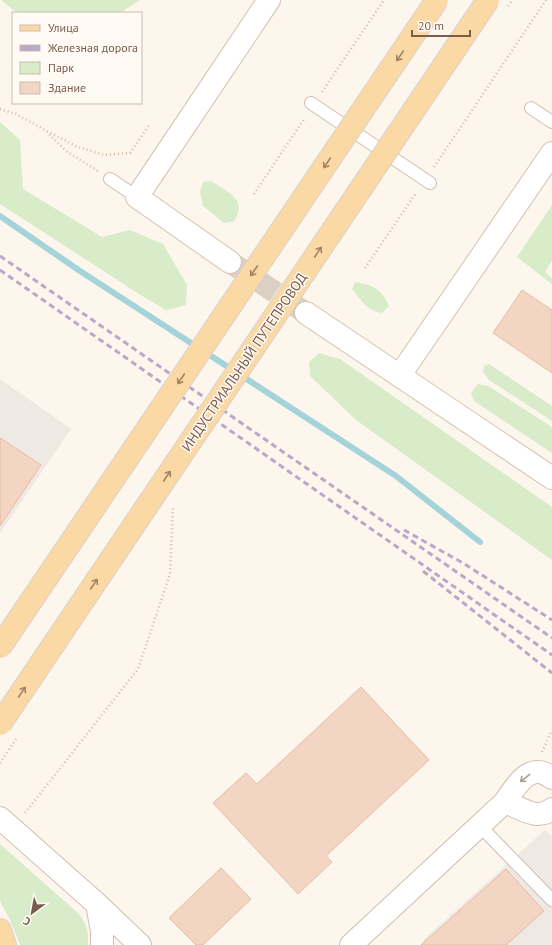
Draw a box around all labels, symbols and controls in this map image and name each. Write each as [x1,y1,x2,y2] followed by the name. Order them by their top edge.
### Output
[12,12,142,104] legend
[412,12,470,38] scale bar
[418,18,444,33] text: 20 m
[48,20,79,35] text: Улица
[47,40,138,55] text: Железная дорога
[395,50,404,61] one-way arrow
[48,60,74,75] text: Парк
[48,80,86,95] text: Здание
[323,157,331,168] one-way arrow
[314,247,322,258] one-way arrow
[250,265,258,276] one-way arrow
[177,269,311,455] street label: ИНДУСТРИАЛЬНЫЙ ПУТЕПРОВОД
[177,373,185,384] one-way arrow
[163,471,171,482] one-way arrow
[91,578,99,590] one-way arrow
[18,686,26,697] one-way arrow
[519,774,530,782] one-way arrow
[12,893,52,933] north arrow
[20,914,33,929] text: С

